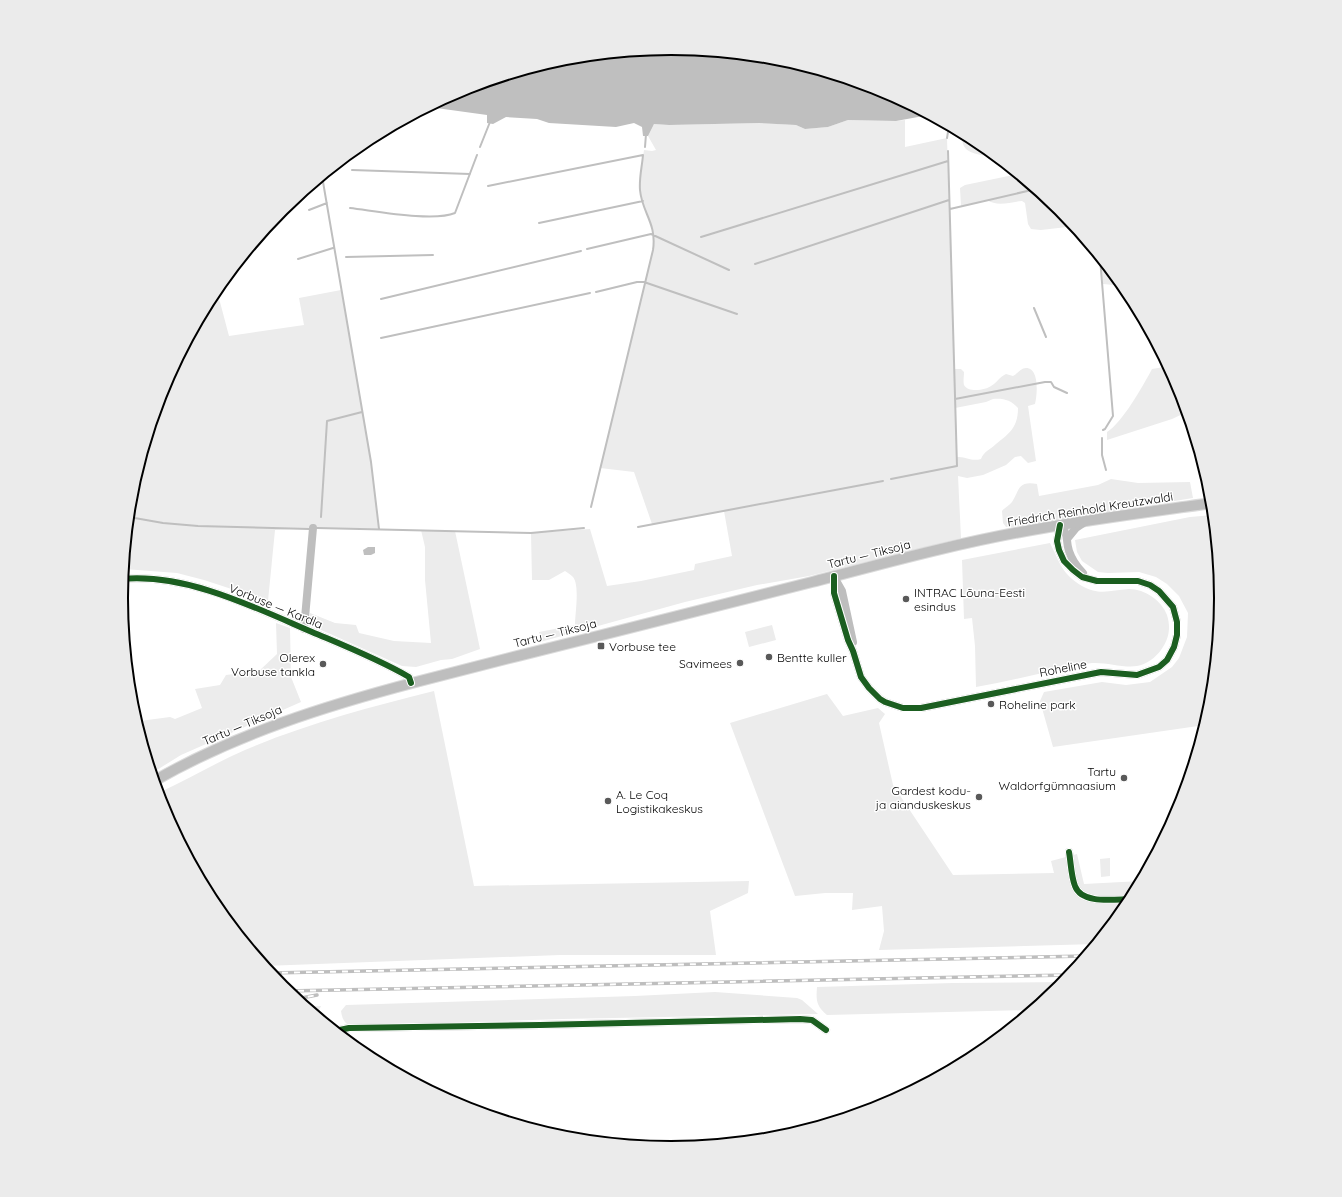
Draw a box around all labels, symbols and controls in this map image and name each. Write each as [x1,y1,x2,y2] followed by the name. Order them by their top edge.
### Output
[1006,488,1174,530] street label: Friedrich Reinhold Kreutzwaldi
[826,536,912,572] street label: Tartu — Tiksoja
[227,580,325,632] street label: Vorbuse — Kardla
[914,585,1025,614] place label: INTRAC Lõuna-Eesti esindus
[901,594,911,604] marker: INTRAC Lõuna-Eesti esindus
[512,615,598,651] street label: Tartu — Tiksoja
[609,639,676,654] place label: Vorbuse tee
[596,641,606,651] marker: Vorbuse tee
[231,650,315,679] place label: Olerex Vorbuse tankla
[777,650,847,665] place label: Bentte kuller
[764,652,774,662] marker: Bentte kuller
[679,656,732,671] place label: Savimees
[1038,656,1088,680] street label: Roheline
[735,658,745,668] marker: Savimees
[318,659,328,669] marker: Olerex Vorbuse tankla
[999,697,1076,712] place label: Roheline park
[986,699,996,709] marker: Roheline park
[200,701,284,749] street label: Tartu — Tiksoja
[998,764,1116,793] place label: Tartu Waldorfgümnaasium
[1119,773,1129,783] marker: Tartu Waldorfgümnaasium
[875,783,971,812] place label: Gardest kodu- ja aianduskeskus
[616,787,703,816] place label: A. Le Coq Logistikakeskus
[974,792,984,802] marker: Gardest kodu- ja aianduskeskus
[603,796,613,806] marker: A. Le Coq Logistikakeskus

